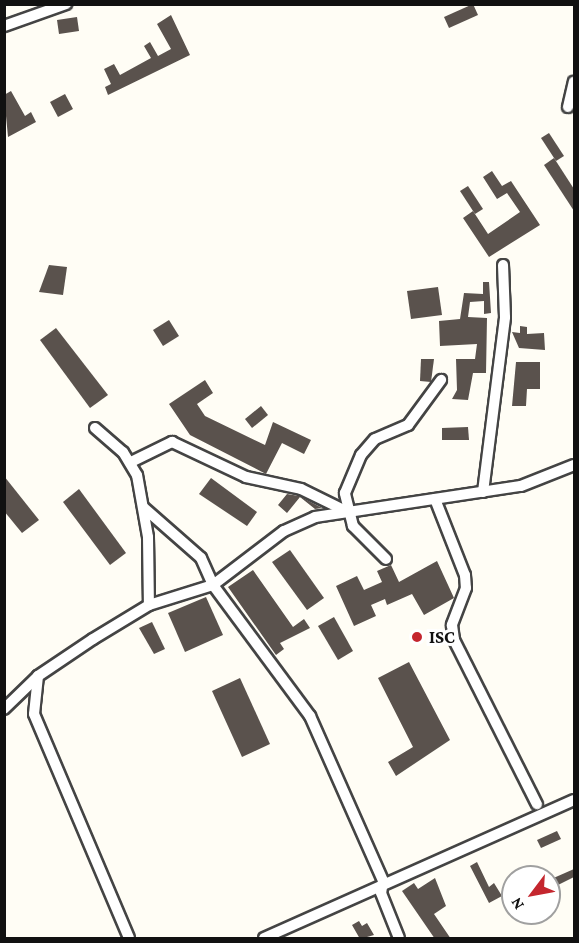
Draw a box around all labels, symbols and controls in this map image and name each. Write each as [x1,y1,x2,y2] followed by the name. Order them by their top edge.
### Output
[429,626,455,648] place label: ISC
[410,630,424,644] marker: ISC
[501,865,561,925] north arrow
[507,895,527,913] text: N

